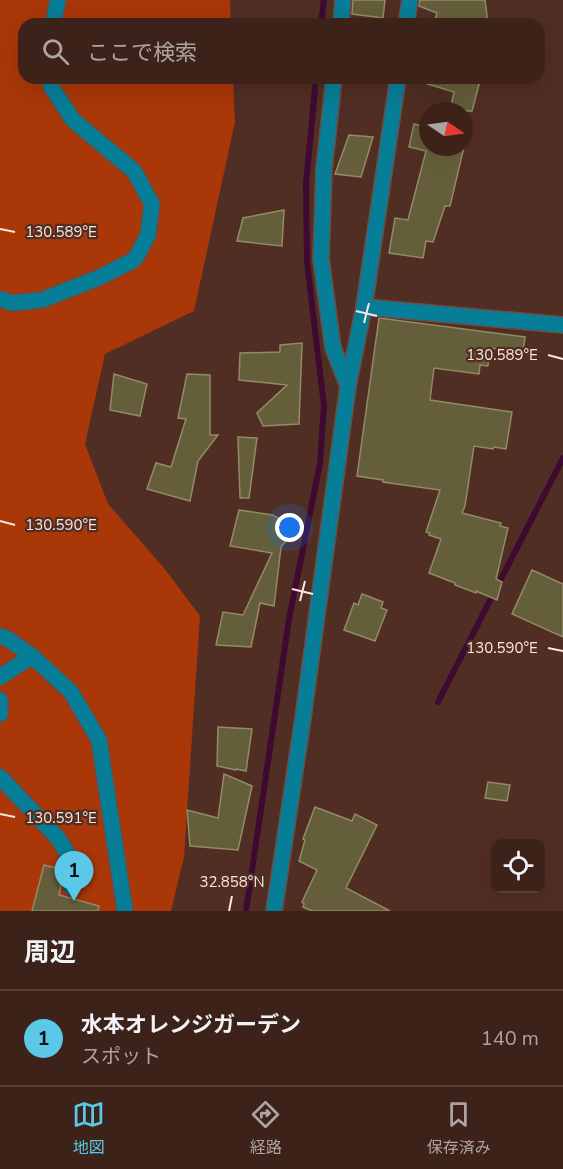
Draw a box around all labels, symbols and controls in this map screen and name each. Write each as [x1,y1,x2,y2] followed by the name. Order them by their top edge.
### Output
[18,18,545,84] search box
[39,35,72,68] icon: search
[87,38,197,68] text: ここで検索
[419,102,473,156] north arrow
[25,222,97,242] text: 130.589°E
[466,345,538,365] text: 130.589°E
[275,513,304,542] your location
[25,515,97,535] text: 130.590°E
[466,638,538,658] text: 130.590°E
[25,808,97,828] text: 130.591°E
[491,839,545,893] map controls
[491,839,545,893] button: locate
[54,852,94,901] pin: 1
[199,872,265,892] text: 32.858°N
[24,935,76,970] text: 周辺
[81,1010,301,1040] text: 水本オレンジガーデン
[38,1025,50,1052] text: 1
[481,1025,539,1052] text: 140 m
[81,1043,161,1070] text: スポット
[72,1098,105,1159] tab: 地図
[249,1098,282,1159] tab: 経路
[427,1098,491,1159] tab: 保存済み

